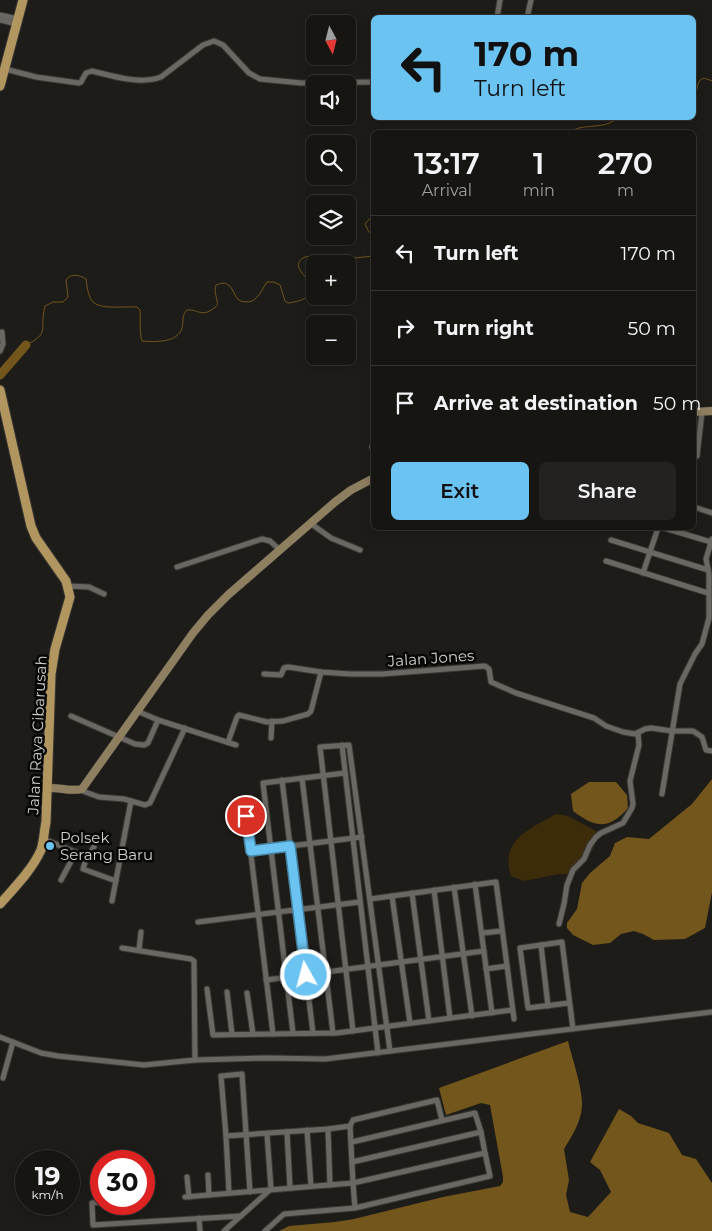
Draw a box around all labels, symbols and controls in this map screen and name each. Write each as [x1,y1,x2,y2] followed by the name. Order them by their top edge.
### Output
[306,15,356,65] north arrow
[306,15,356,365] map controls
[474,32,579,75] text: 170 m
[391,35,456,100] icon: left
[306,75,356,125] button: sound
[474,75,566,102] text: Turn left
[306,135,356,185] button: search
[414,145,480,182] text: 13:17
[533,145,545,182] text: 1
[598,145,653,182] text: 270
[422,181,472,200] text: Arrival
[523,181,555,200] text: min
[617,181,634,200] text: m
[306,195,356,245] button: layers
[391,239,419,267] icon: left
[434,242,519,265] text: Turn left
[621,242,676,265] text: 170 m
[306,255,356,305] button: +
[391,314,419,342] icon: right
[306,315,356,365] button: −
[434,317,534,340] text: Turn right
[628,317,676,340] text: 50 m
[391,389,419,417] icon: arrive
[434,392,638,415] text: Arrive at destination
[653,392,701,415] text: 50 m
[391,462,529,520] button: Exit
[539,462,676,520] button: Share
[386,645,475,671] street label: Jalan Jones
[23,655,51,816] street label: Jalan Raya Cibarusah
[225,795,267,837] pin
[232,802,260,830] icon: arrive
[60,828,153,864] place label: Polsek Serang Baru
[44,840,56,852] marker: Polsek Serang Baru
[279,948,331,1000] position arrow
[90,1150,155,1215] speed limit sign: 30
[35,1161,60,1191] text: 19
[31,1187,64,1202] text: km/h

